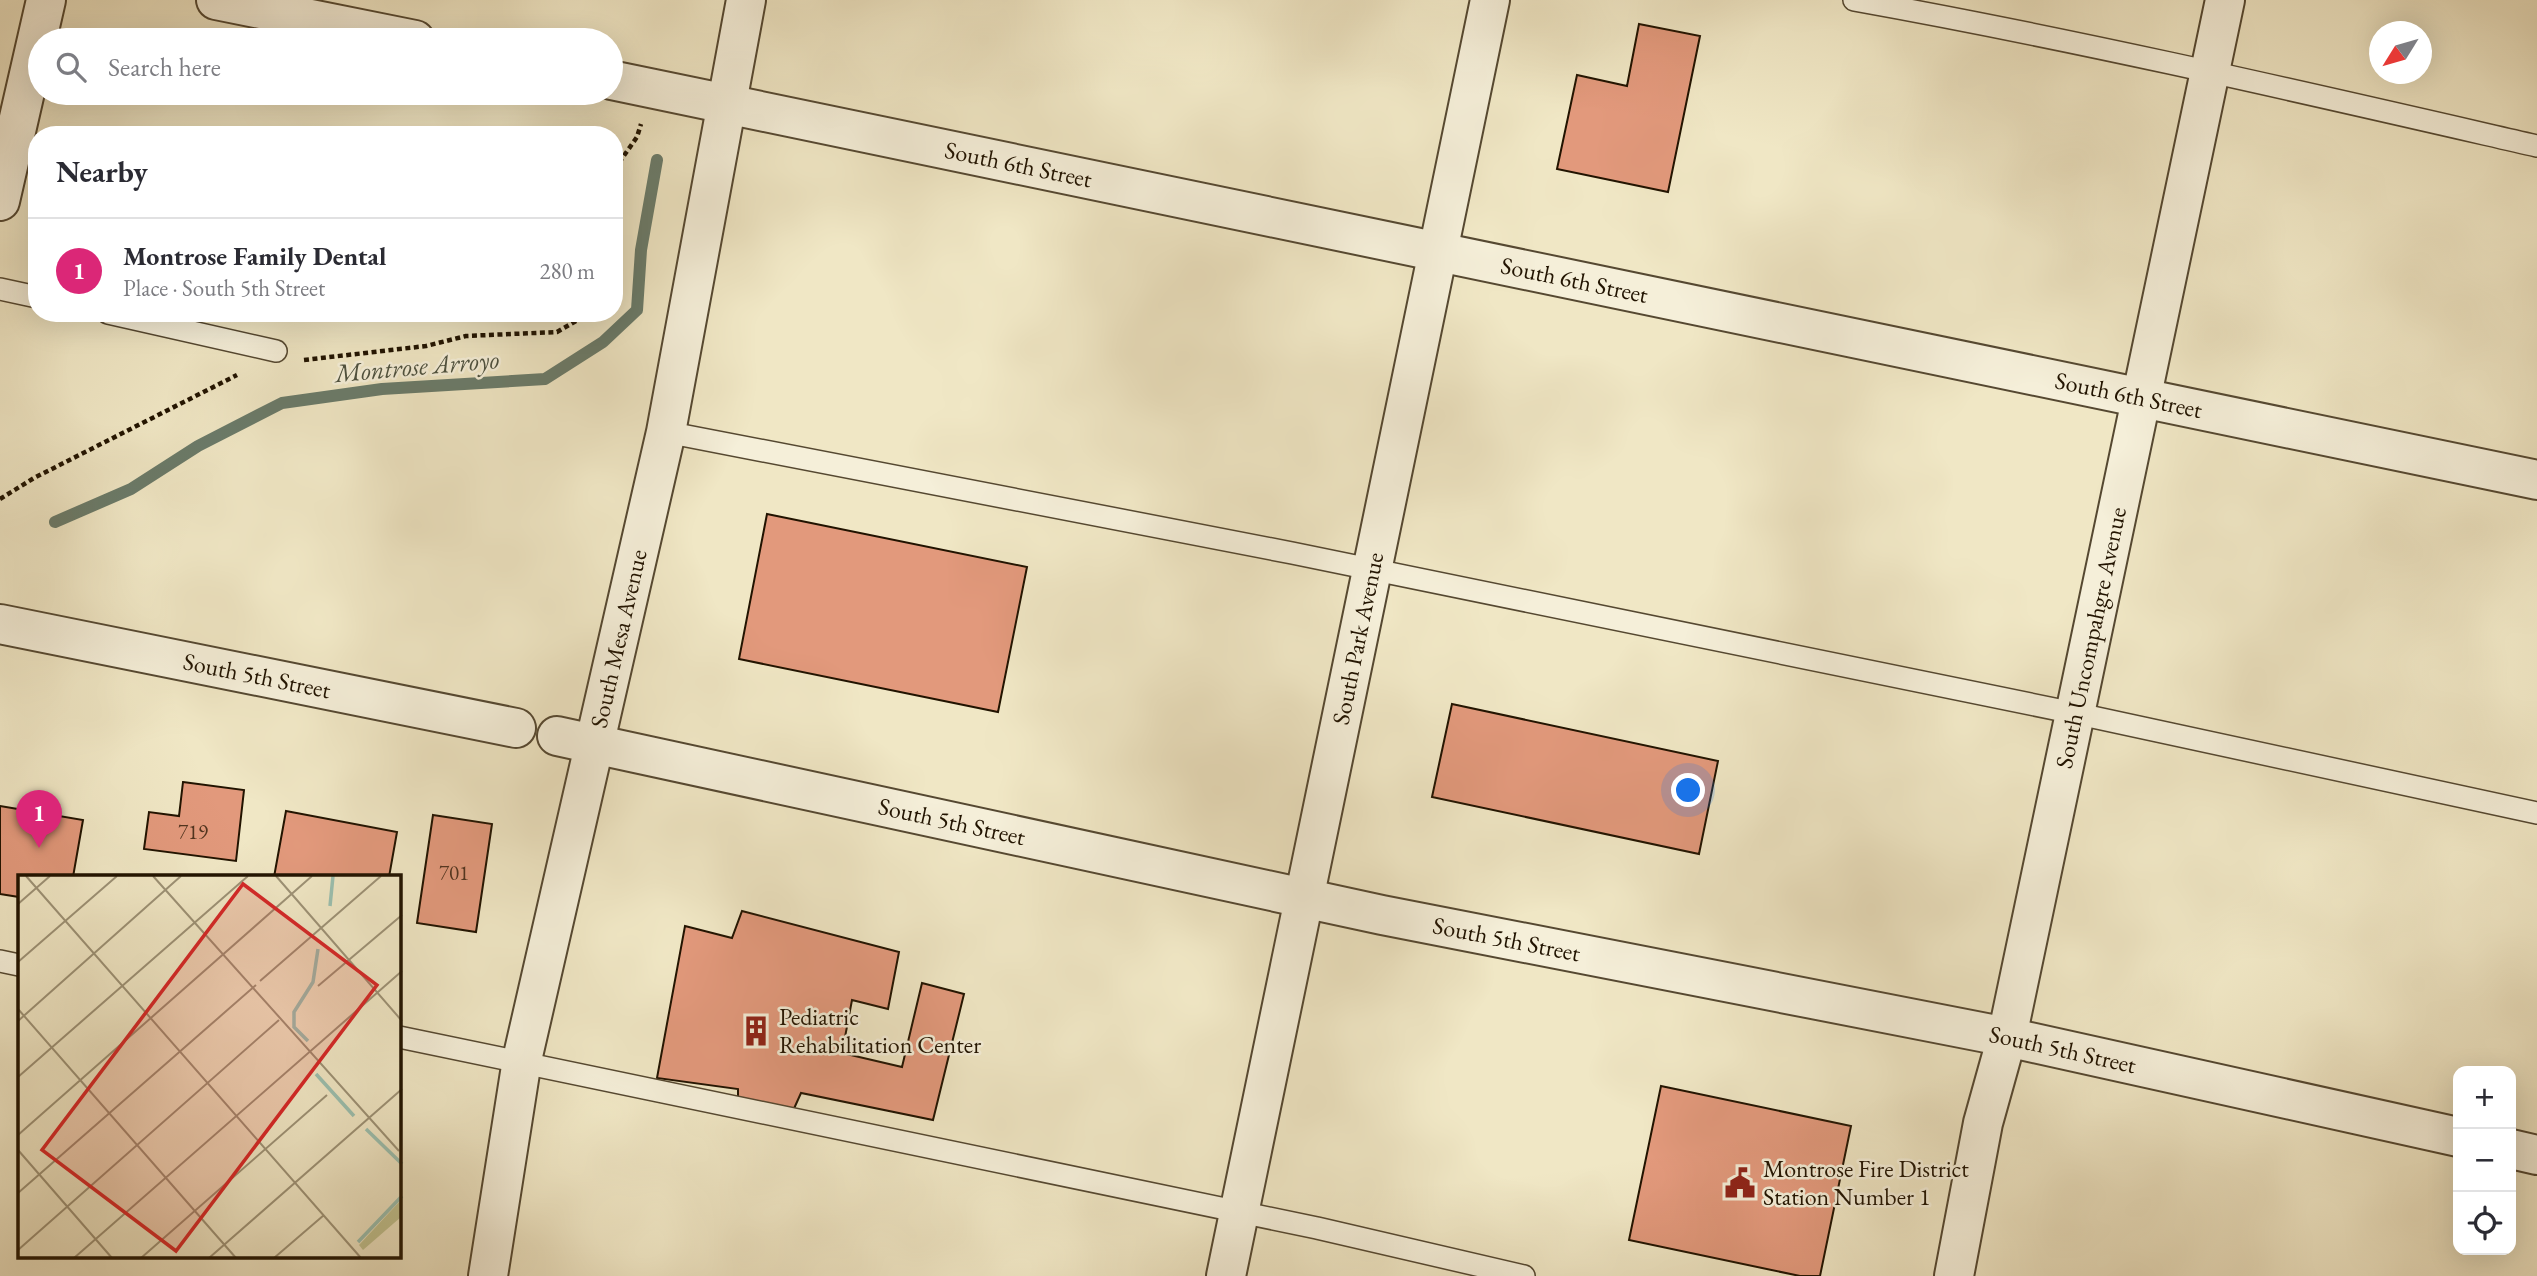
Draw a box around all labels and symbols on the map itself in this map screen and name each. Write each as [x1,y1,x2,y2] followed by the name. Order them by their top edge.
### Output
[2369,21,2432,84] north arrow
[942,134,1095,195] street label: South 6th Street
[1498,249,1651,310] street label: South 6th Street
[332,342,501,390] water label: Montrose Arroyo
[2052,364,2206,425] street label: South 6th Street
[2048,504,2133,771] street label: South Uncompahgre Avenue
[583,546,654,731] street label: South Mesa Avenue
[1324,549,1390,727] street label: South Park Avenue
[181,645,334,705] street label: South 5th Street
[1671,773,1705,807] your location
[16,790,62,848] pin: 1
[876,790,1029,852] street label: South 5th Street
[178,818,208,845] house number: 719
[439,859,469,886] house number: 701
[18,875,401,1258] inset map
[1430,909,1583,968] street label: South 5th Street
[779,1001,981,1060] place label: Pediatric Rehabilitation Center
[739,1014,773,1048] building icon: Pediatric Rehabilitation Center
[1987,1018,2140,1080] street label: South 5th Street
[1763,1153,1969,1212] place label: Montrose Fire District Station Number 1
[1723,1166,1757,1200] public building icon: Montrose Fire District Station Number 1

